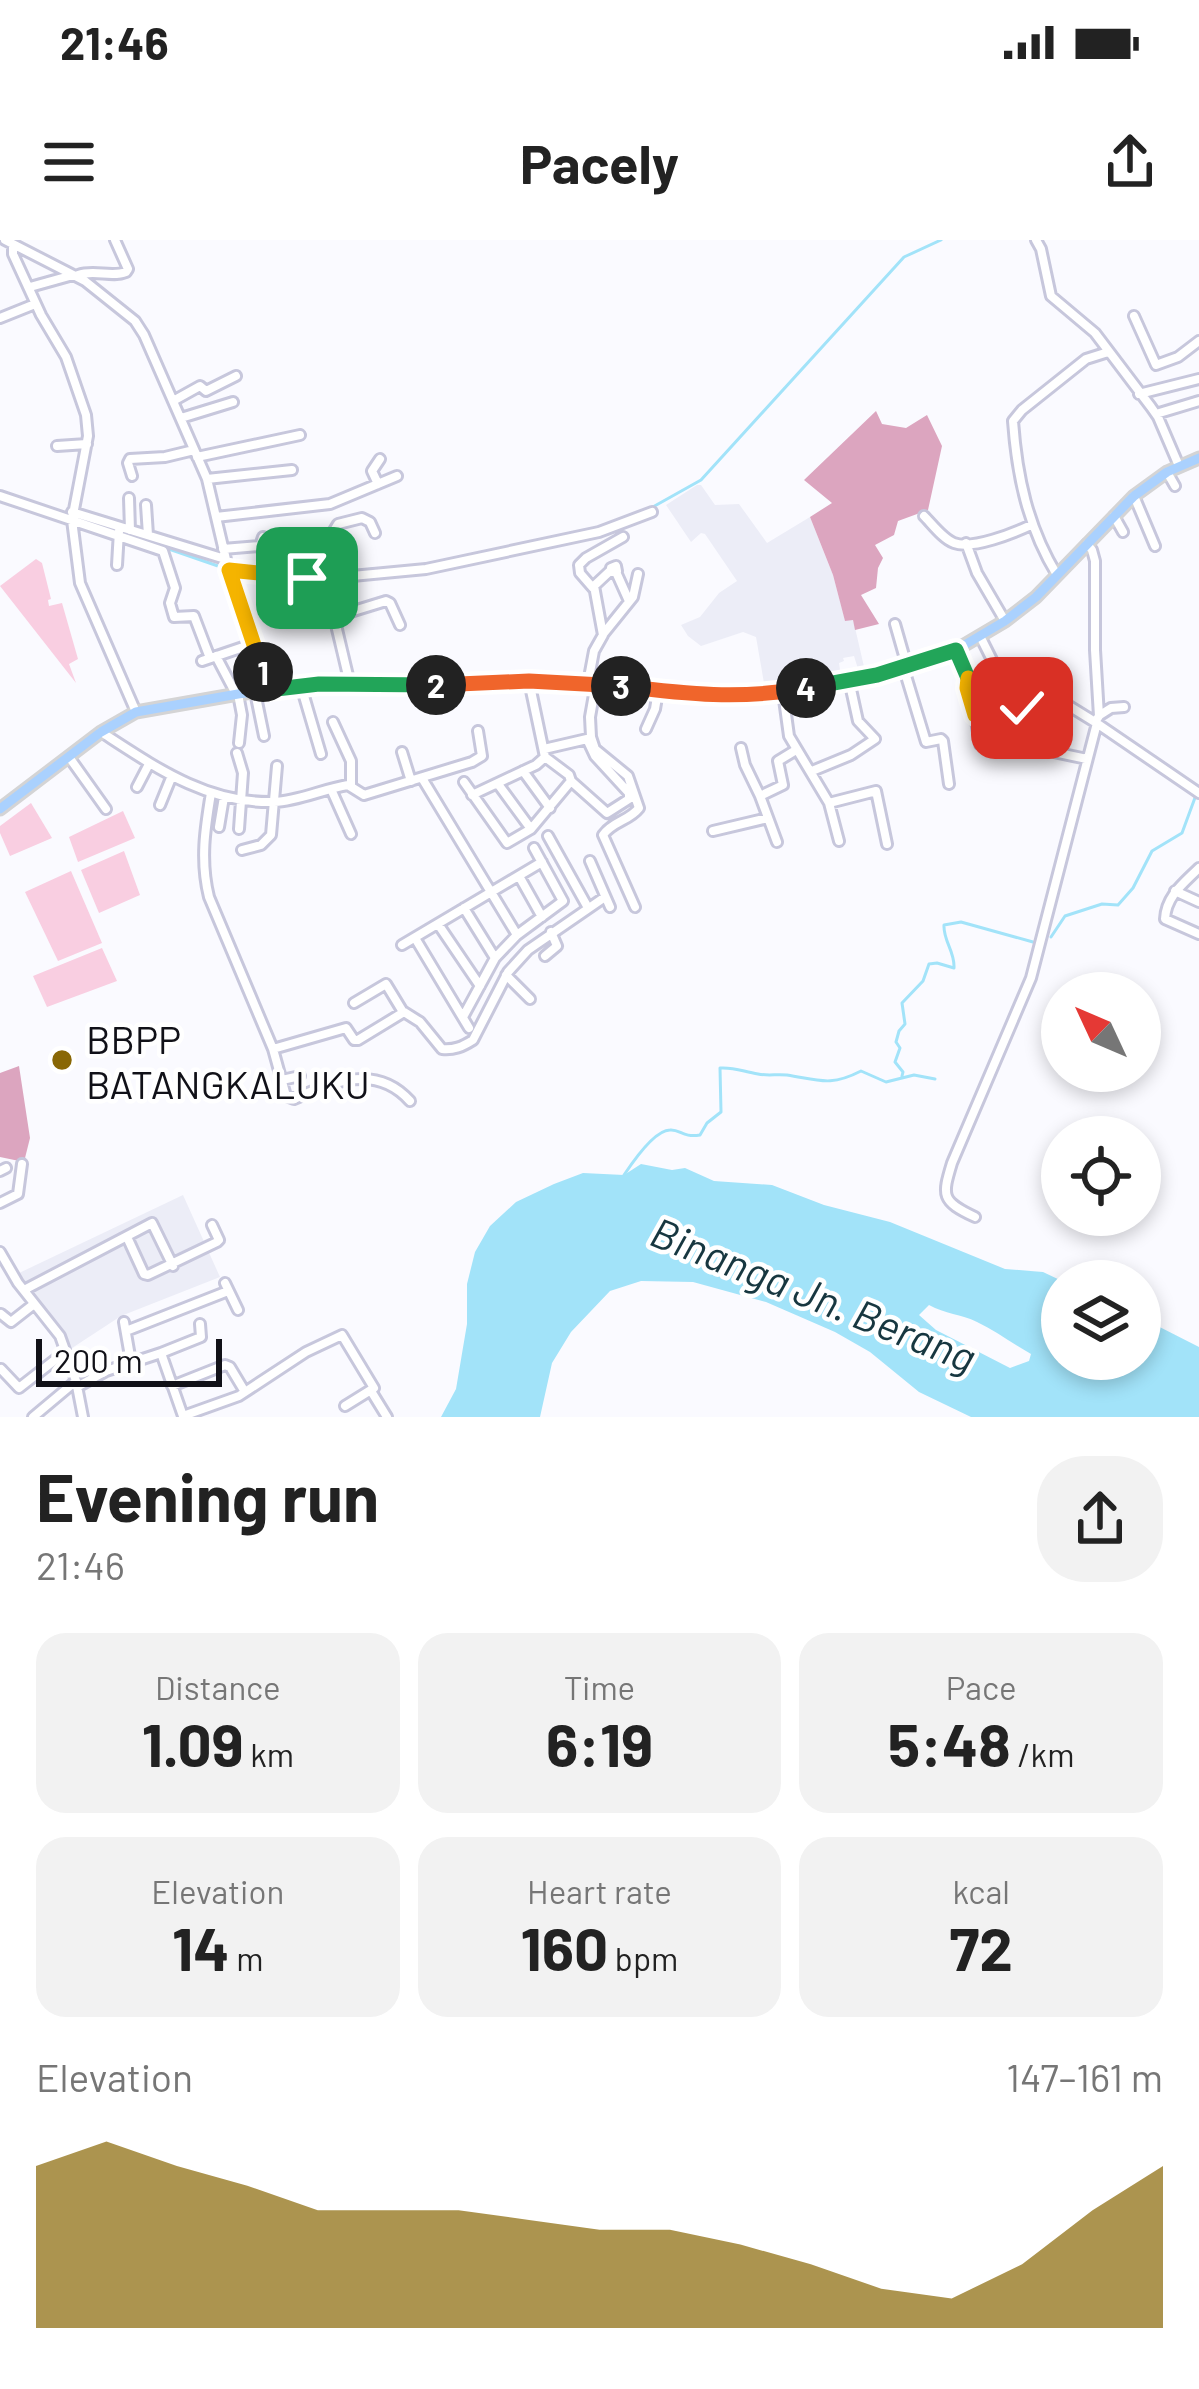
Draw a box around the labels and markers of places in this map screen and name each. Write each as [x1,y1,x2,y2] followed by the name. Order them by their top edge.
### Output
[256,527,358,629] pin
[233,642,293,702] pin: 1
[406,655,466,715] pin: 2
[591,656,651,716] pin: 3
[971,657,1073,759] pin
[776,658,836,718] pin: 4
[86,1015,370,1107] place label: BBPP BATANGKALUKU
[49,1047,75,1073] marker: BBPP BATANGKALUKU

